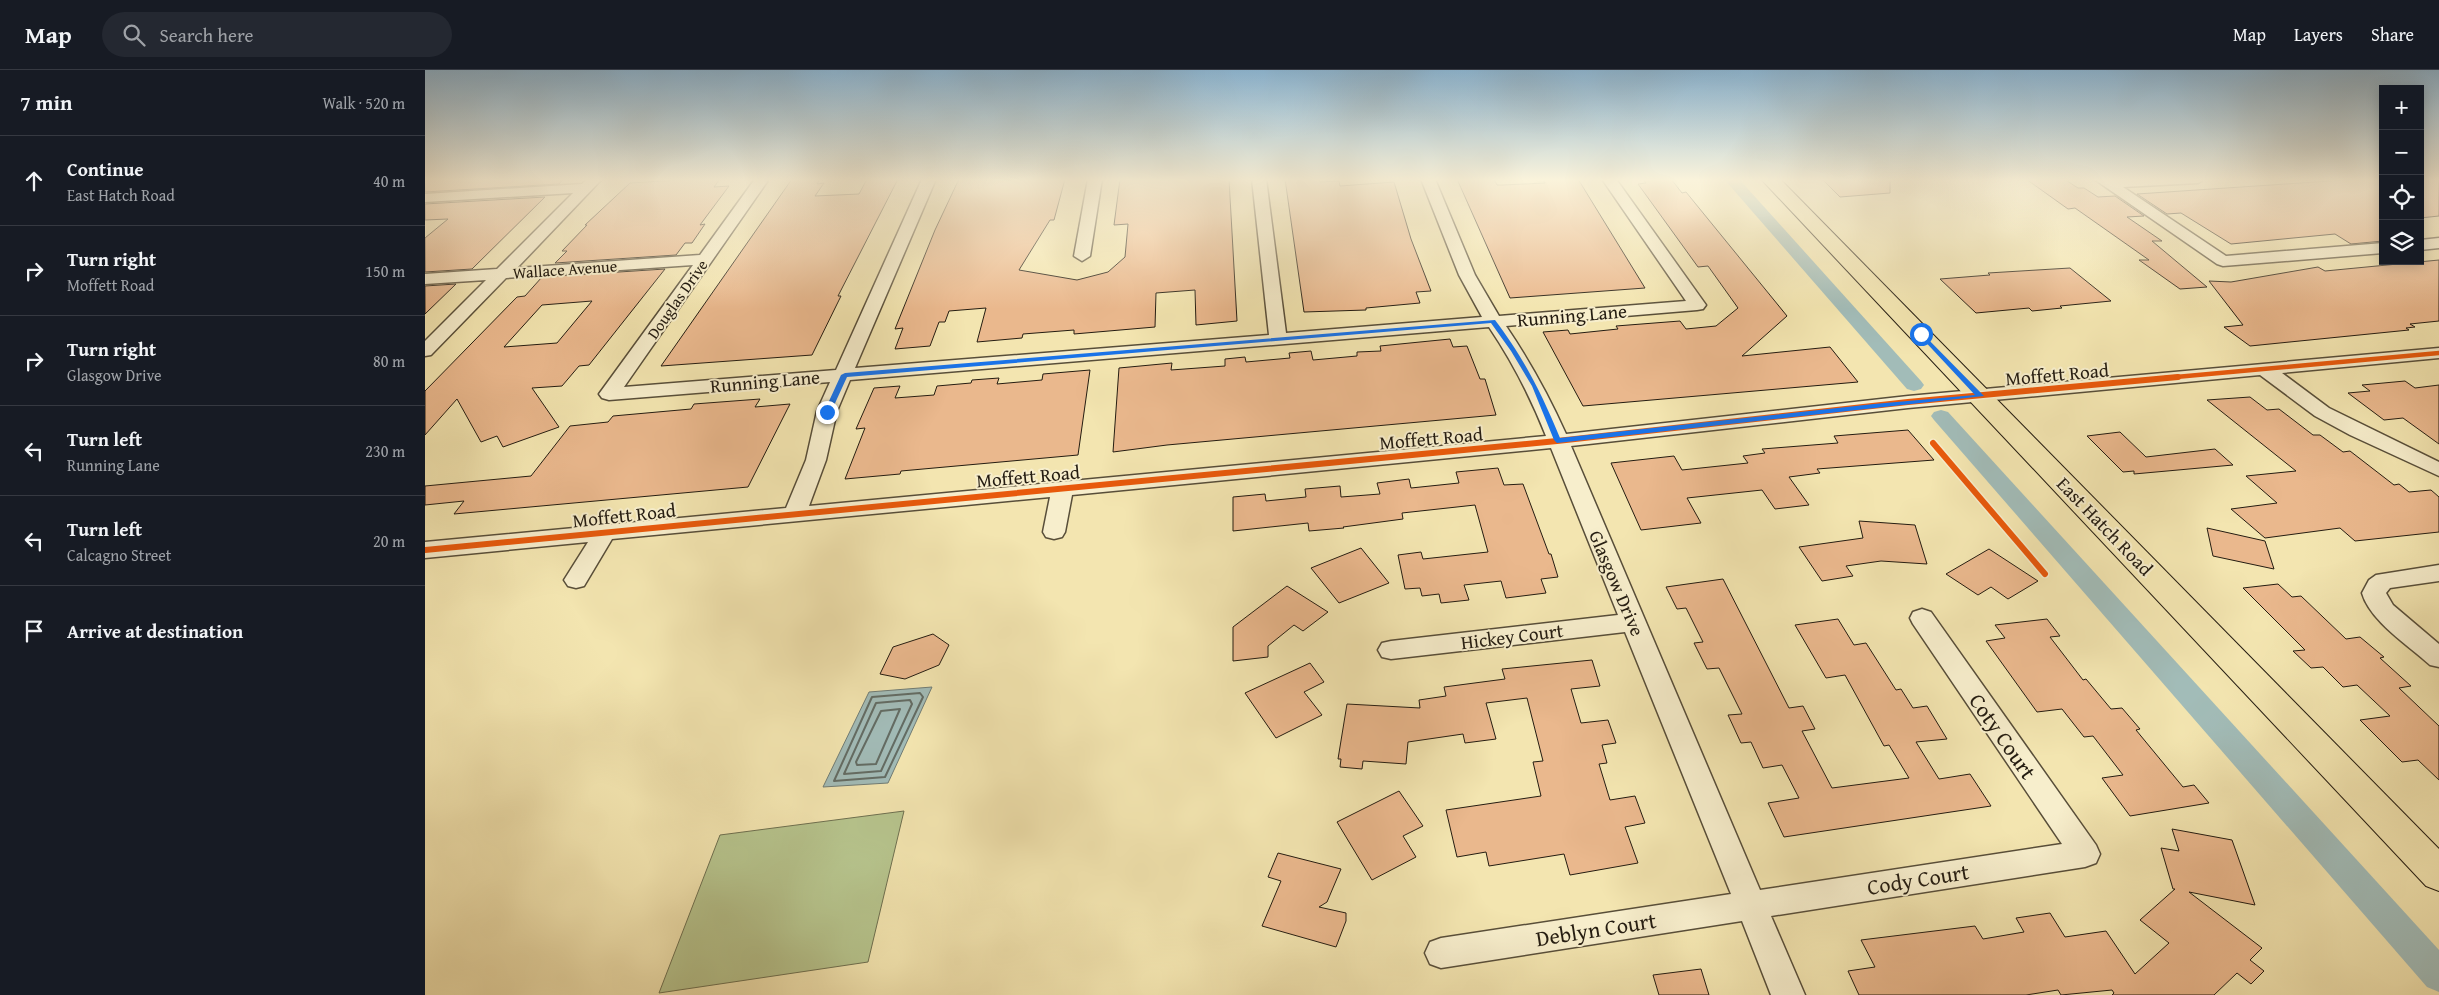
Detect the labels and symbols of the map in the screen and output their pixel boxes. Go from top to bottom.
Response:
street label: Wallace Avenue [512,253,618,285]
street label: Douglas Drive [641,254,713,344]
street label: Running Lane [1516,296,1628,334]
route start [1910,323,1933,346]
street label: Moffett Road [2004,355,2111,392]
street label: Running Lane [709,362,821,400]
route end [816,401,839,424]
street label: Moffett Road [1378,419,1485,456]
street label: Moffett Road [975,457,1082,494]
street label: East Hatch Road [2050,470,2160,582]
street label: Moffett Road [571,496,678,534]
street label: Glasgow Drive [1582,526,1652,640]
street label: Hickey Court [1459,616,1565,656]
street label: Coty Court [1962,686,2045,786]
street label: Cody Court [1865,855,1971,903]
street label: Deblyn Court [1534,904,1659,954]

